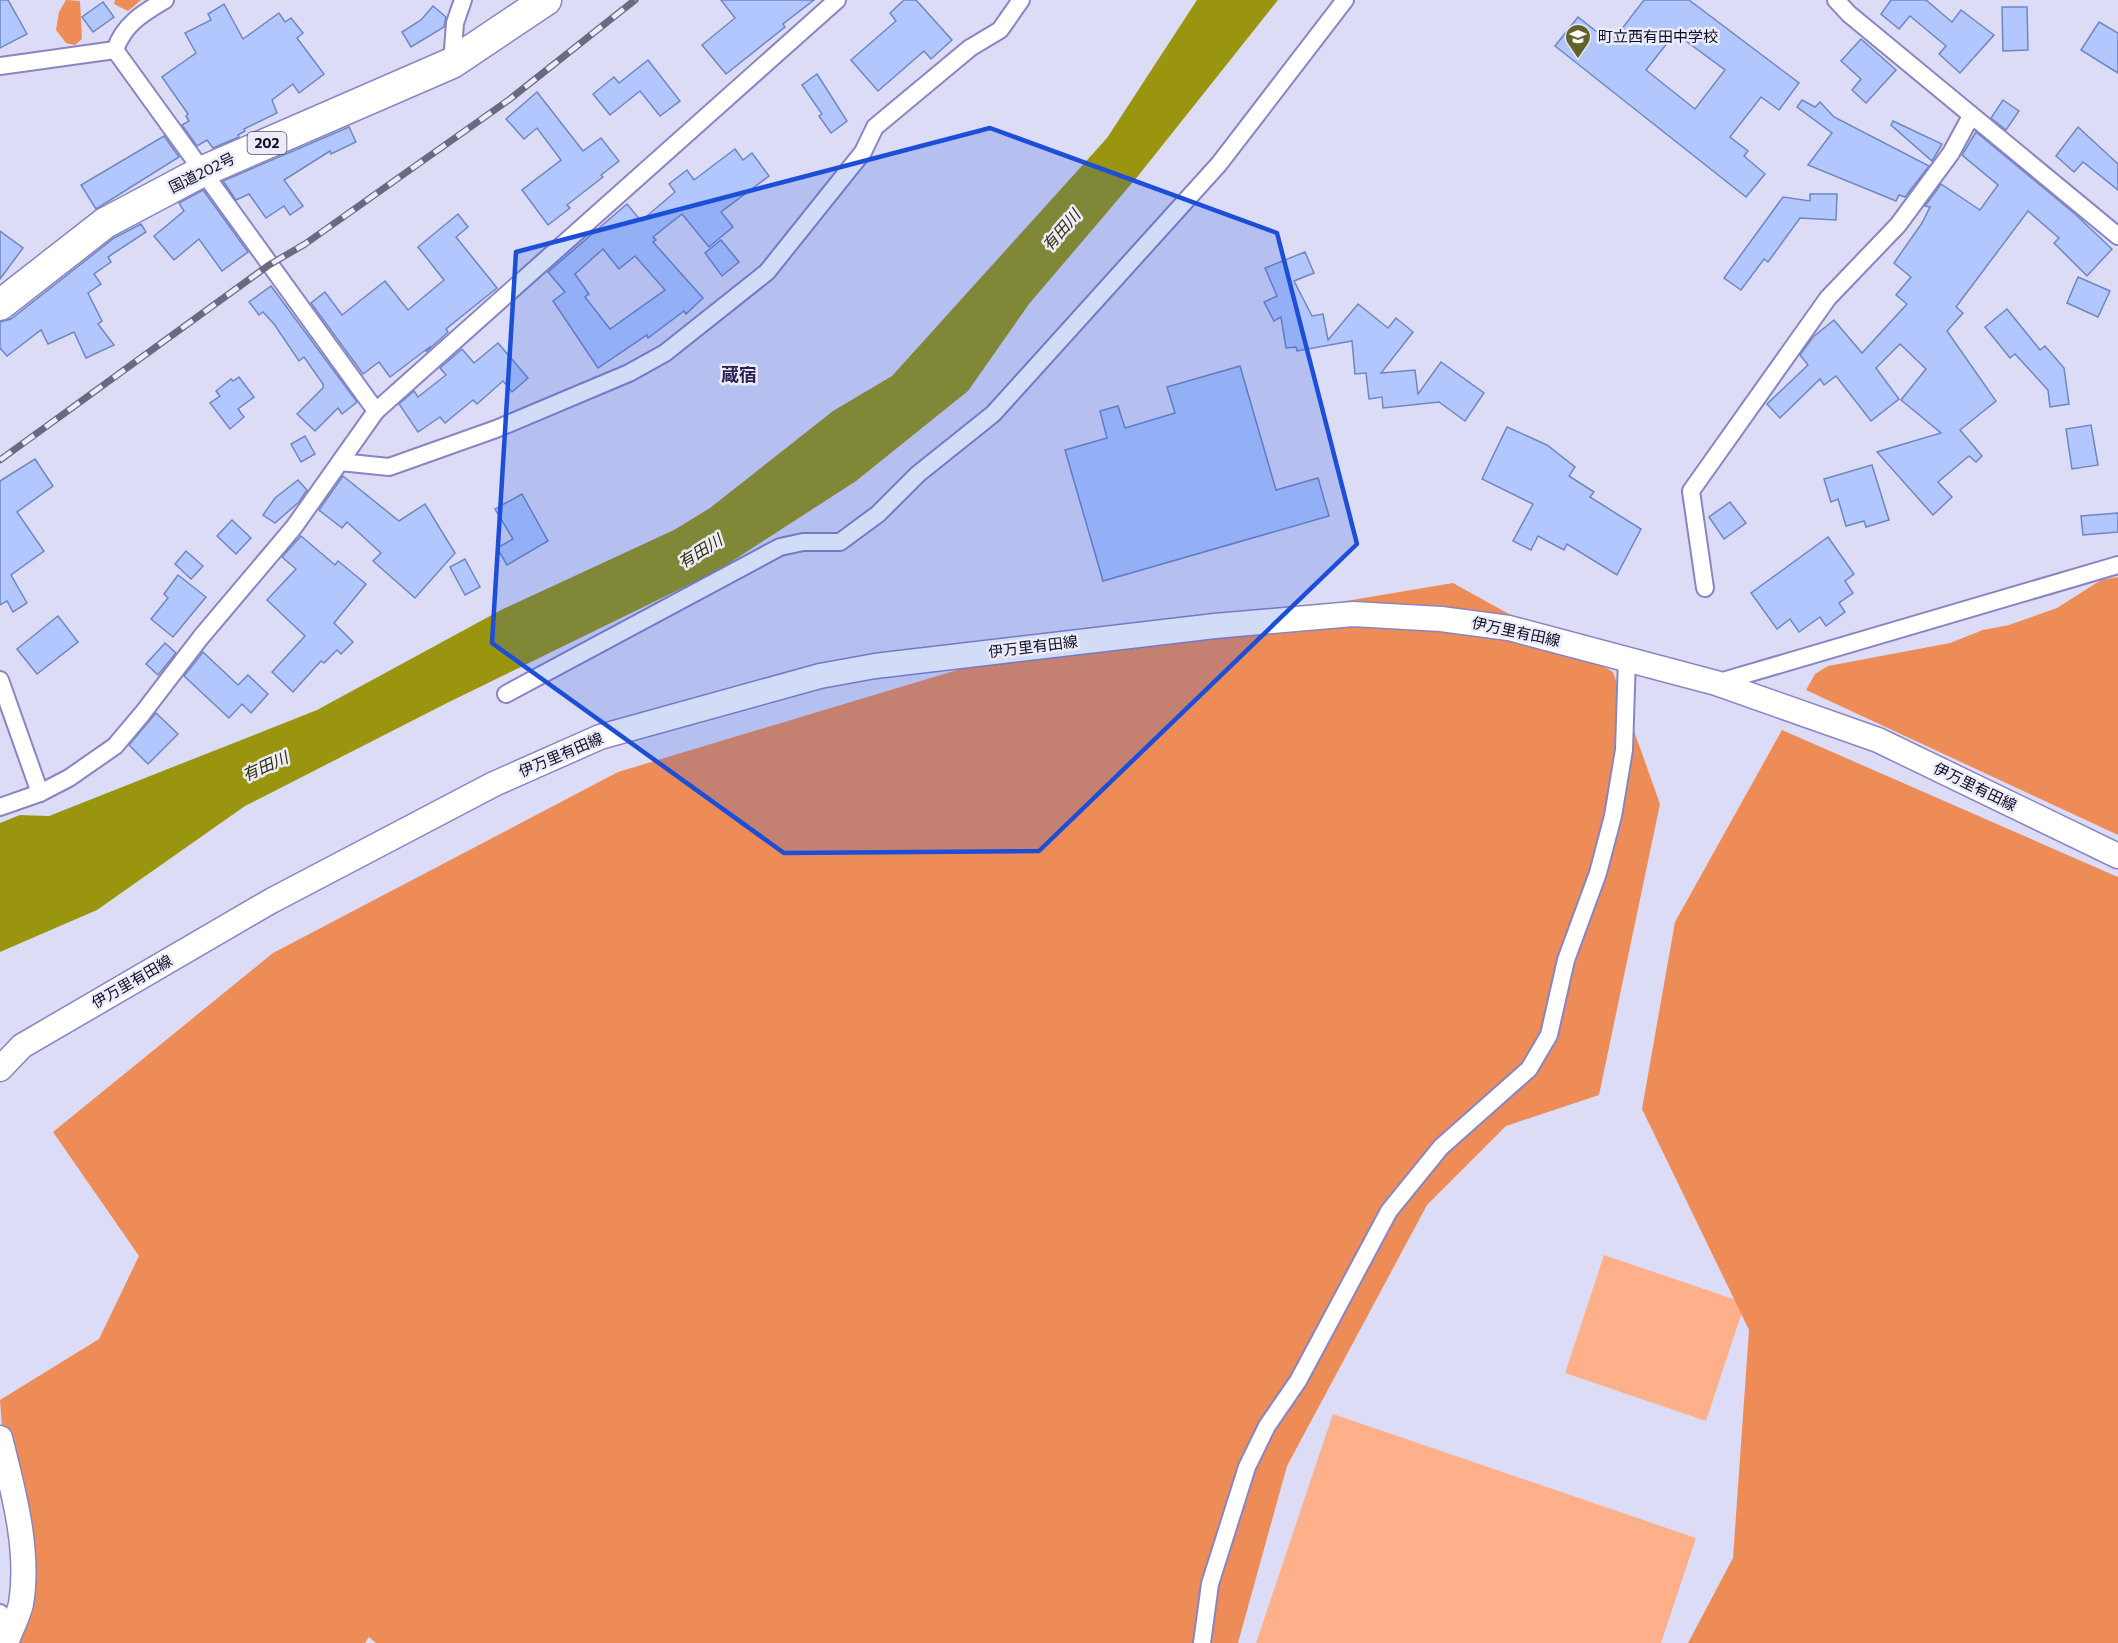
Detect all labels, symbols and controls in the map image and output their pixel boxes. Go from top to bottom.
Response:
school or university icon: 町立西有田中学校 [1563,22,1593,60]
place label: 町立西有田中学校 [1598,27,1718,45]
road number: 202 [248,132,286,154]
street label: 国道202号 [166,148,238,196]
water label: 有田川 [1038,204,1085,254]
district label: 蔵宿 [721,363,757,385]
water label: 有田川 [674,529,727,571]
street label: 伊万里有田線 [1470,613,1562,649]
street label: 伊万里有田線 [987,632,1079,660]
street label: 伊万里有田線 [516,728,606,780]
water label: 有田川 [239,746,292,784]
street label: 伊万里有田線 [1931,758,2020,814]
street label: 伊万里有田線 [88,951,175,1011]

